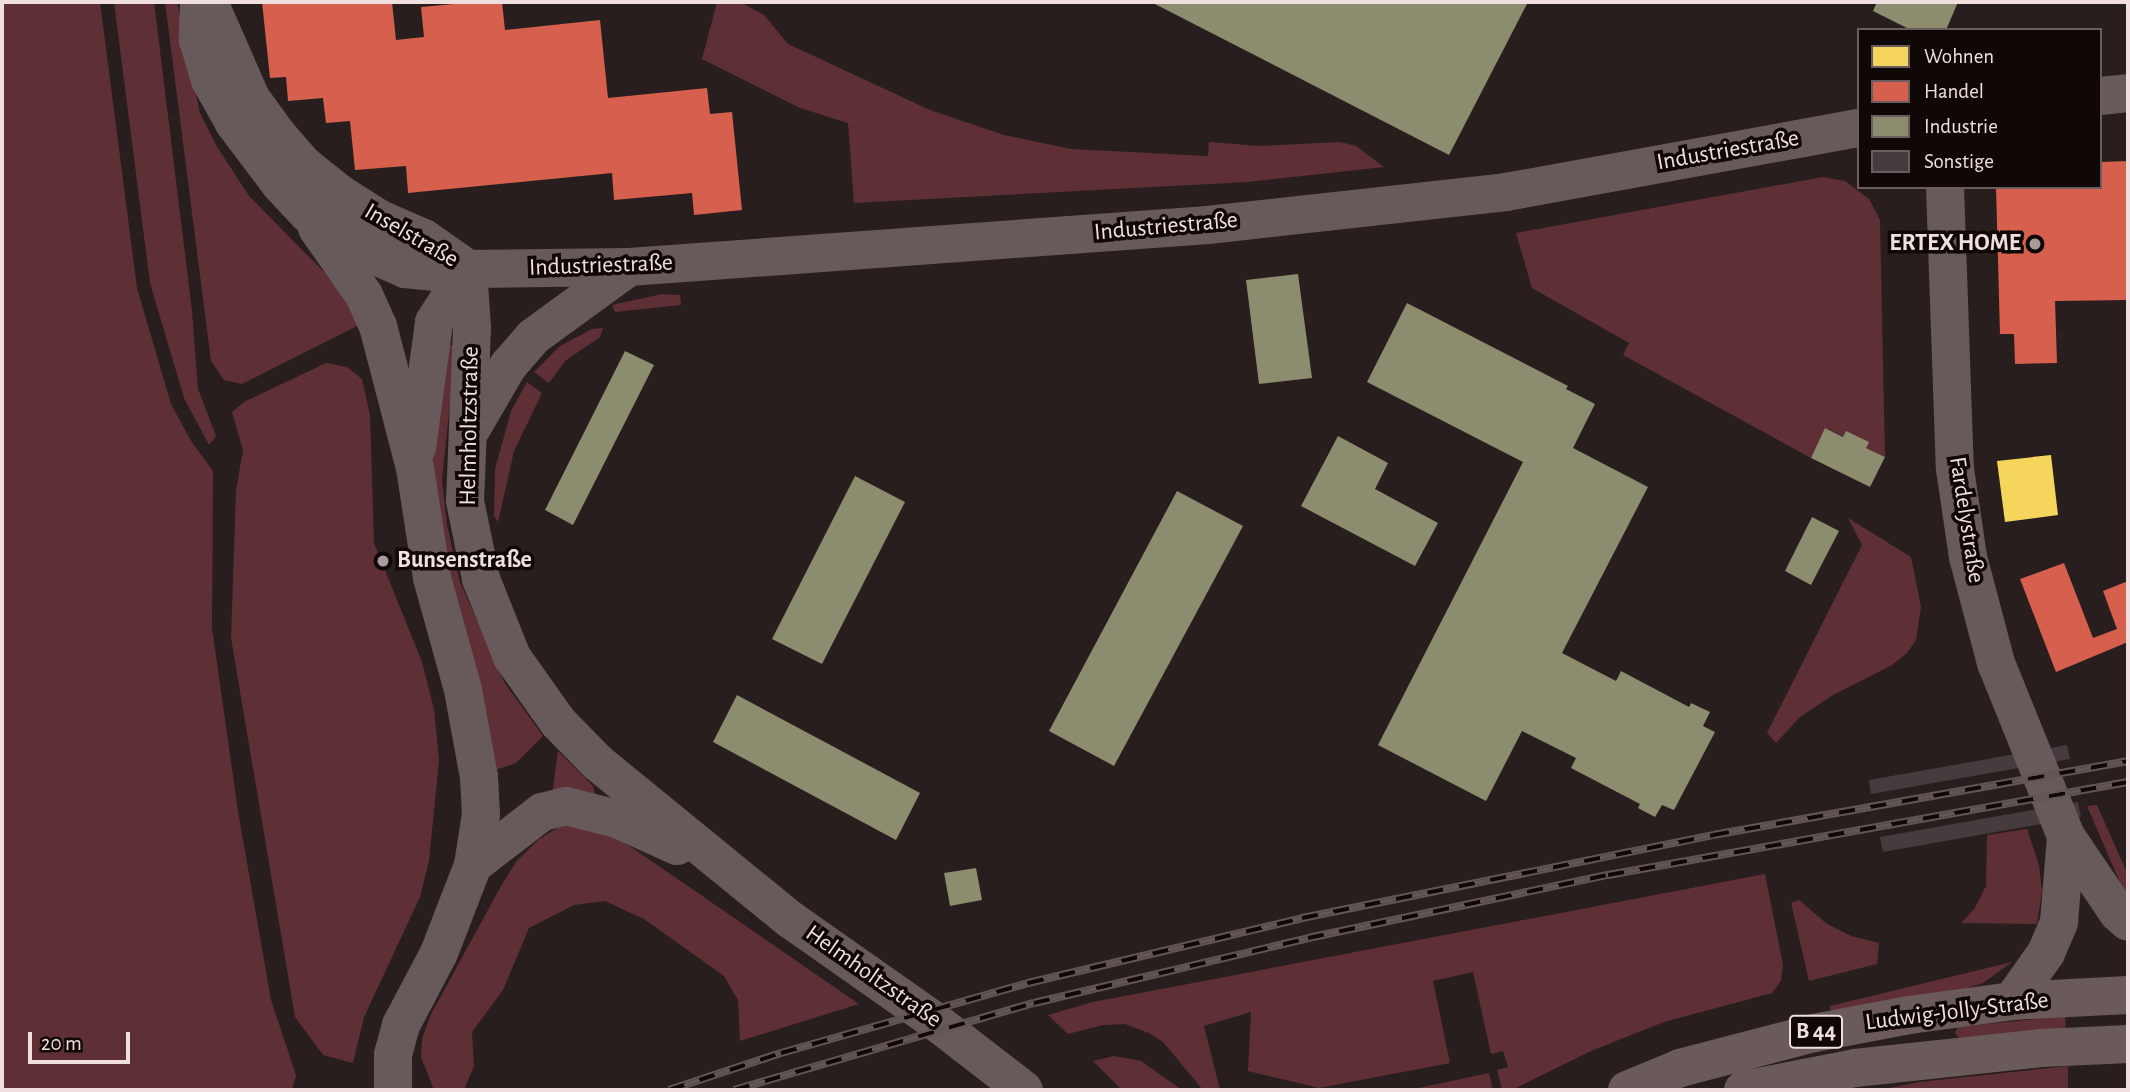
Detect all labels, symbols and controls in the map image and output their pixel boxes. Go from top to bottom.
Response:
legend [1857,28,2102,189]
text: Wohnen [1924,46,1994,67]
text: Handel [1924,81,1984,102]
text: Industrie [1924,116,1998,137]
street label: Industriestraße [1655,124,1801,178]
text: Sonstige [1924,151,1994,172]
street label: Inselstraße [359,198,463,274]
street label: Industriestraße [1093,206,1239,248]
place label: ERTEX HOME [1889,230,2021,258]
marker: ERTEX HOME [2027,236,2043,252]
street label: Industriestraße [529,249,673,283]
street label: Helmholtzstraße [454,346,486,506]
street label: Fardelystraße [1942,455,1990,585]
place label: Bunsenstraße [397,547,532,575]
marker: Bunsenstraße [375,553,391,569]
street label: Helmholtzstraße [799,920,947,1034]
street label: Ludwig-Jolly-Straße [1864,986,2050,1038]
road number: B 44 [1788,1012,1844,1051]
scale bar [32,1018,133,1062]
text: 20 m [41,1033,82,1054]

